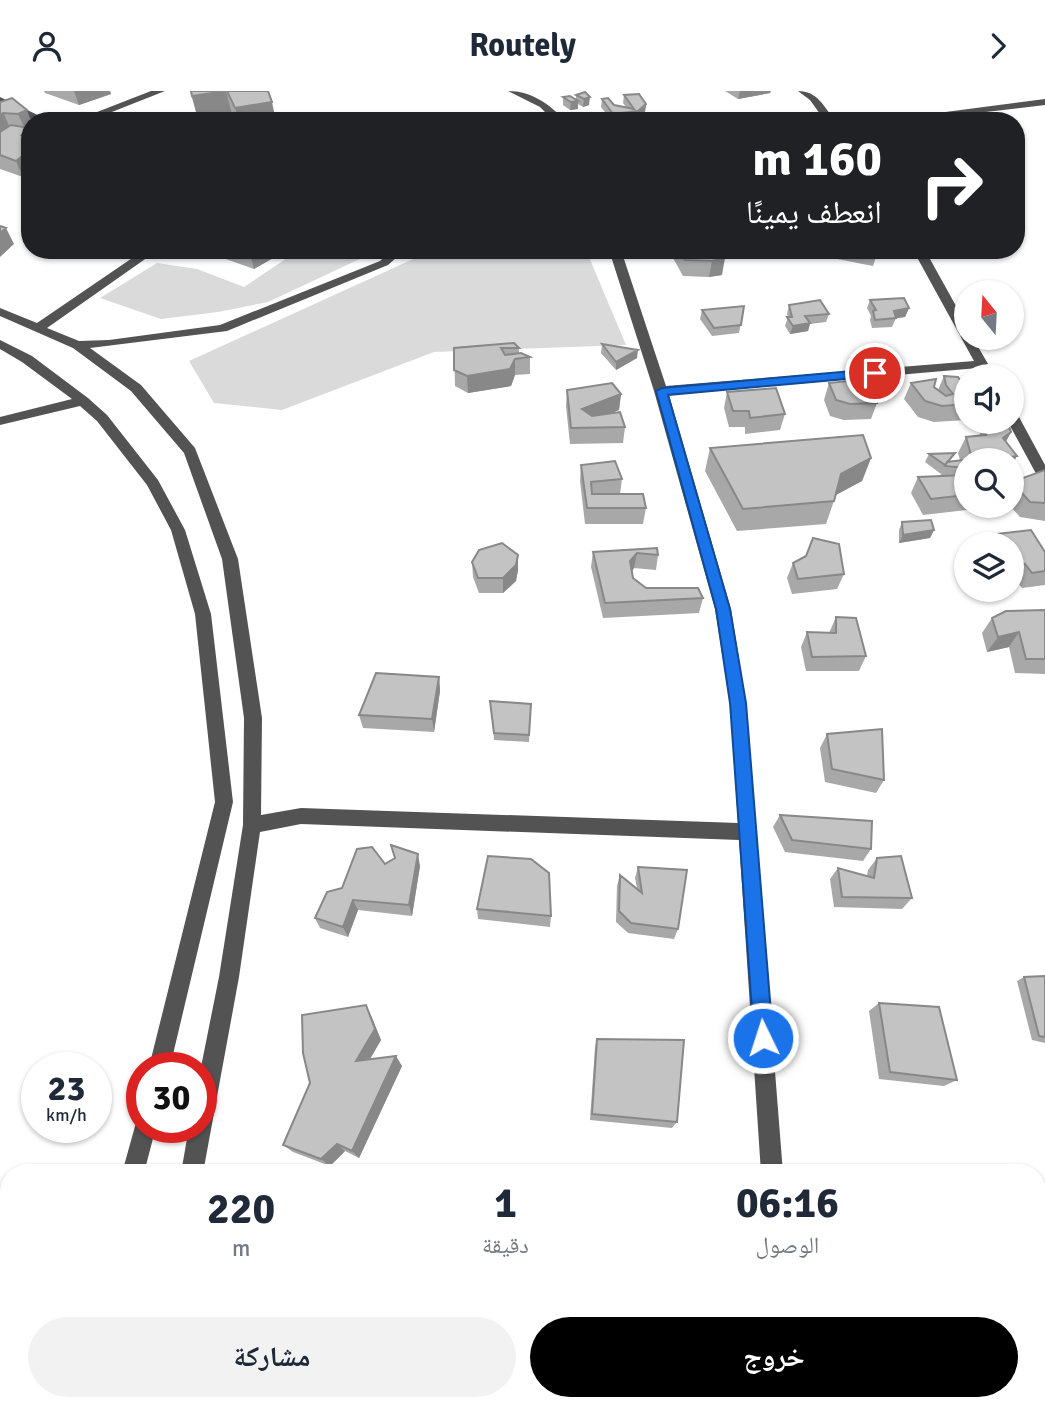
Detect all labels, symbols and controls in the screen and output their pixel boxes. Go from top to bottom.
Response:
text: Routely [469,26,576,65]
icon: person [28,27,66,65]
icon: forward [979,27,1017,65]
text: 160 m [752,129,882,189]
icon: right [906,140,997,231]
text: انعطف يمينًا [746,193,882,232]
north arrow [954,280,1024,350]
map controls [954,280,1024,602]
pin [845,343,905,403]
icon: arrive [856,354,894,392]
button: sound [954,364,1024,434]
button: search [954,448,1024,518]
button: layers [954,532,1024,602]
position arrow [726,1001,800,1075]
speed limit sign: 30 [126,1052,217,1143]
text: 23 [48,1067,85,1110]
text: km/h [46,1104,87,1126]
text: 1 [494,1178,517,1229]
text: 06:16 [736,1178,839,1229]
text: 220 [207,1184,275,1235]
text: دقيقة [482,1231,529,1260]
text: الوصول [756,1231,819,1260]
text: m [232,1234,250,1263]
button: مشاركة [28,1317,516,1397]
button: خروج [530,1317,1018,1397]

